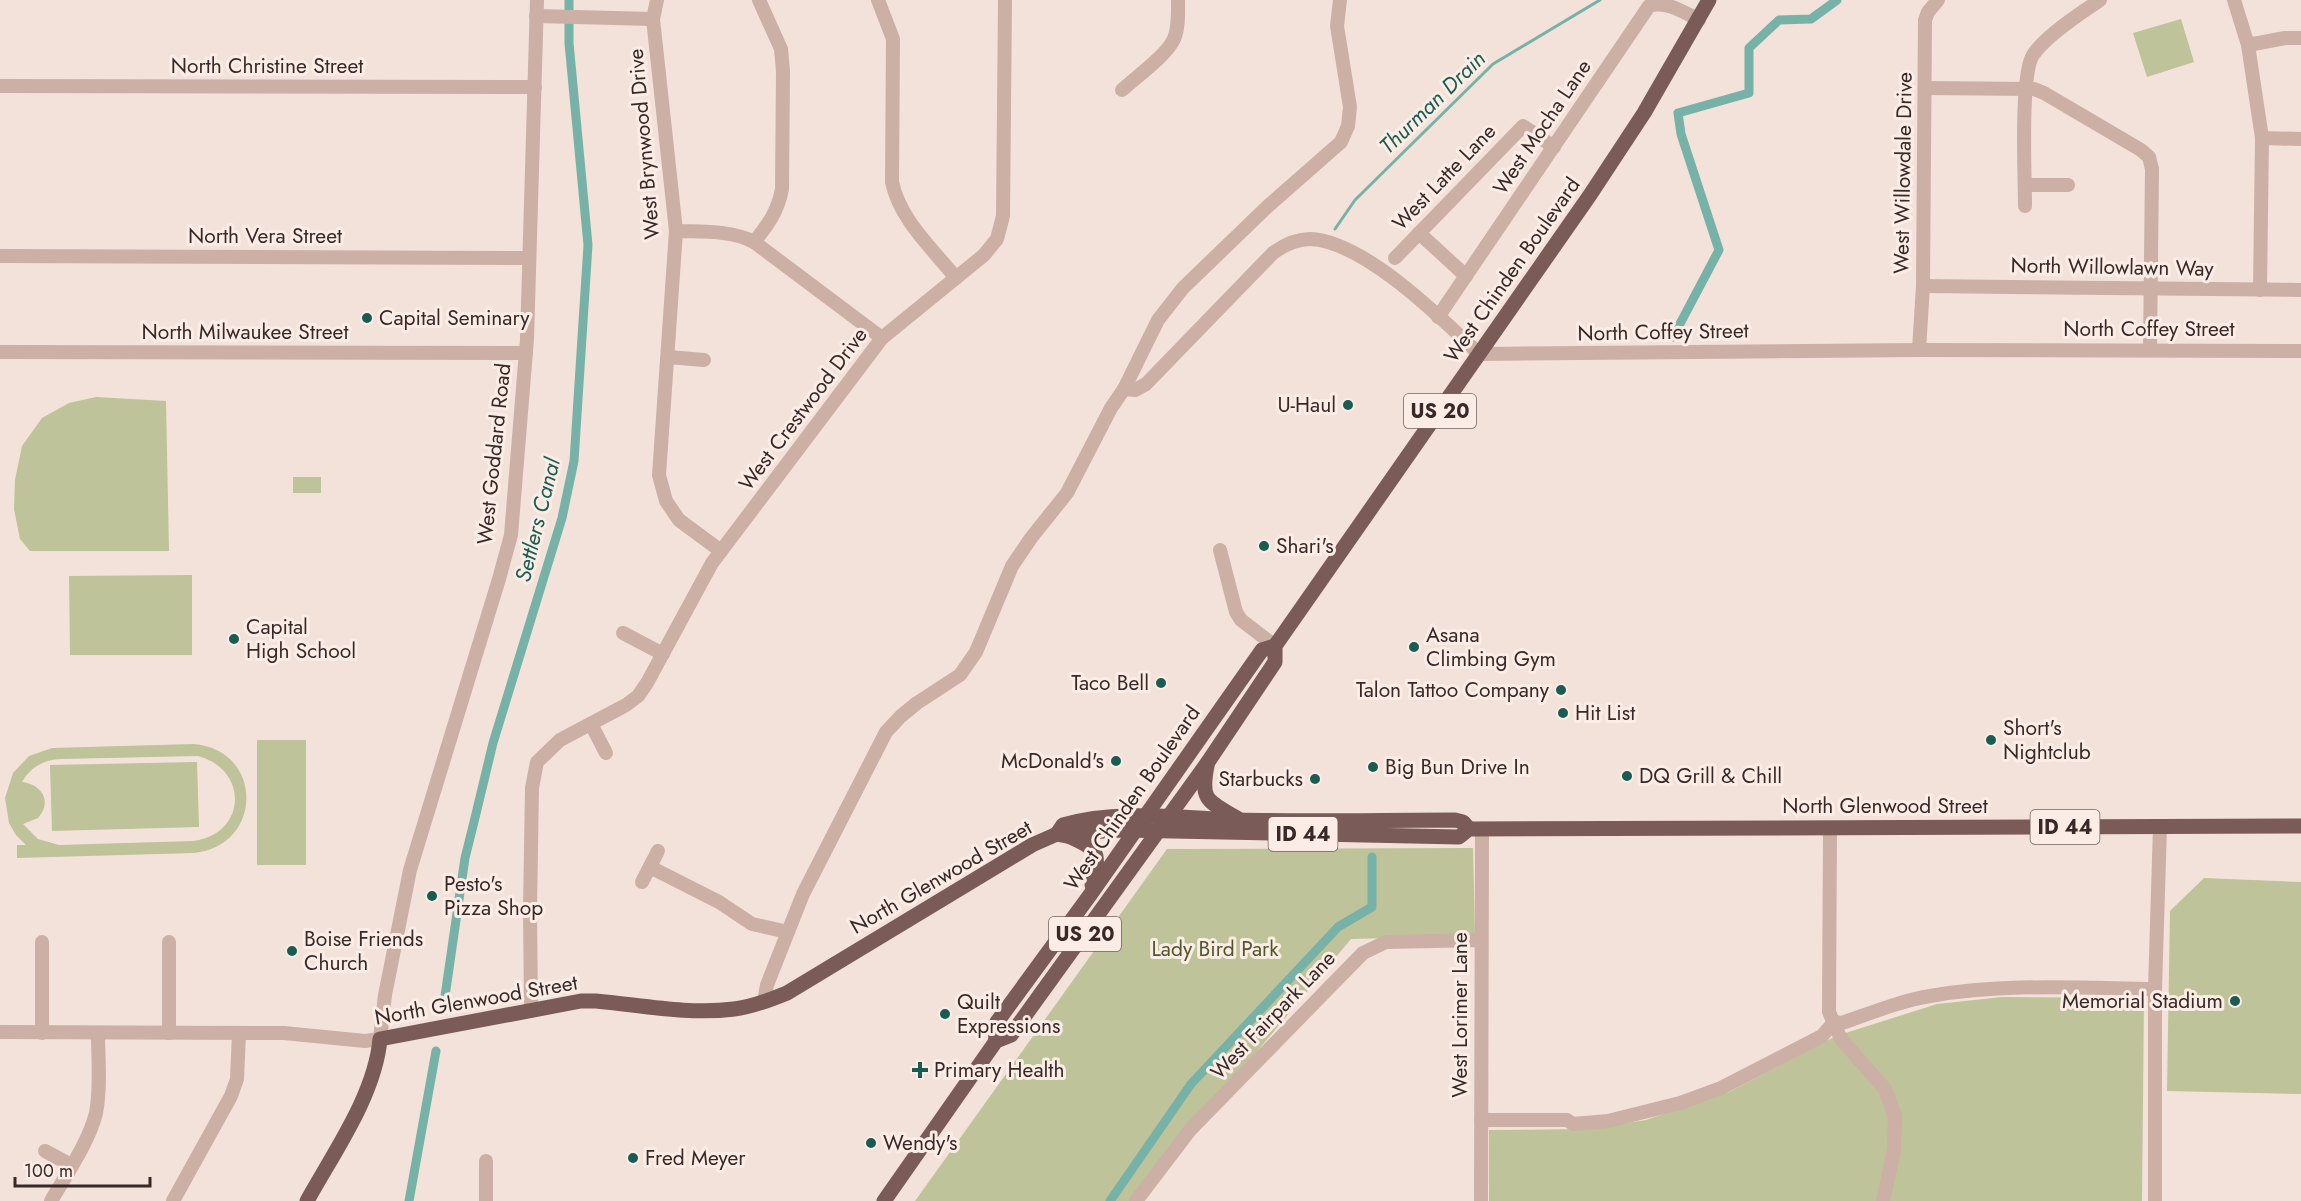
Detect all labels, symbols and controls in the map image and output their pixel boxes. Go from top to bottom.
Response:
water label: Thurman Drain [1372,43,1492,161]
street label: West Brynwood Drive [621,47,667,241]
street label: North Christine Street [171,51,363,81]
street label: West Mocha Lane [1486,53,1598,200]
street label: West Willowdale Drive [1886,72,1920,274]
street label: West Latte Lane [1385,117,1503,237]
street label: West Chinden Boulevard [1437,171,1587,369]
street label: North Vera Street [188,221,342,251]
street label: North Willowlawn Way [2010,250,2215,284]
place label: Capital Seminary [379,303,530,333]
marker: Capital Seminary [360,311,374,325]
street label: North Coffey Street [2063,314,2235,344]
street label: North Coffey Street [1577,316,1749,348]
street label: North Milwaukee Street [142,317,348,347]
street label: West Crestwood Drive [732,321,874,497]
street label: West Goddard Road [470,362,518,546]
place label: U-Haul [1277,390,1336,420]
road number: US 20 [1404,394,1476,428]
marker: U-Haul [1341,398,1355,412]
water label: Settlers Canal [506,454,568,585]
place label: Shari's [1276,531,1334,561]
marker: Shari's [1257,539,1271,553]
place label: Capital High School [246,612,356,666]
place label: Asana Climbing Gym [1426,620,1556,674]
marker: Capital High School [227,632,241,646]
marker: Asana Climbing Gym [1407,640,1421,654]
place label: Taco Bell [1071,668,1149,698]
place label: Talon Tattoo Company [1356,675,1550,705]
marker: Taco Bell [1154,676,1168,690]
marker: Talon Tattoo Company [1554,683,1568,697]
place label: Hit List [1575,698,1635,728]
street label: West Chinden Boulevard [1057,699,1207,897]
marker: Hit List [1556,706,1570,720]
place label: Short's Nightclub [2003,713,2091,767]
marker: Short's Nightclub [1984,733,1998,747]
place label: McDonald's [1001,746,1104,776]
place label: Big Bun Drive In [1385,752,1530,782]
marker: McDonald's [1109,754,1123,768]
marker: Big Bun Drive In [1366,760,1380,774]
place label: DQ Grill & Chill [1639,761,1782,791]
place label: Starbucks [1218,764,1303,794]
marker: DQ Grill & Chill [1620,769,1634,783]
marker: Starbucks [1308,772,1322,786]
street label: North Glenwood Street [1782,791,1988,821]
road number: ID 44 [2030,810,2100,844]
street label: North Glenwood Street [845,813,1037,941]
road number: ID 44 [1268,817,1338,851]
place label: Pesto's Pizza Shop [444,869,543,923]
marker: Pesto's Pizza Shop [425,889,439,903]
road number: US 20 [1049,917,1121,951]
place label: Boise Friends Church [304,924,423,978]
street label: West Lorimer Lane [1445,932,1475,1098]
park label: Lady Bird Park [1151,934,1279,964]
marker: Boise Friends Church [285,944,299,958]
street label: West Fairpark Lane [1204,944,1342,1086]
street label: North Glenwood Street [372,967,580,1033]
place label: Memorial Stadium [2062,986,2223,1016]
place label: Quilt Expressions [957,987,1060,1041]
marker: Memorial Stadium [2228,994,2242,1008]
marker: Quilt Expressions [938,1007,952,1021]
place label: Primary Health [934,1055,1064,1085]
marker: Primary Health [911,1061,929,1079]
place label: Wendy's [883,1128,958,1158]
marker: Wendy's [864,1136,878,1150]
place label: Fred Meyer [645,1143,746,1173]
scale bar [15,1150,150,1188]
marker: Fred Meyer [626,1151,640,1165]
text: 100 m [24,1158,73,1184]

